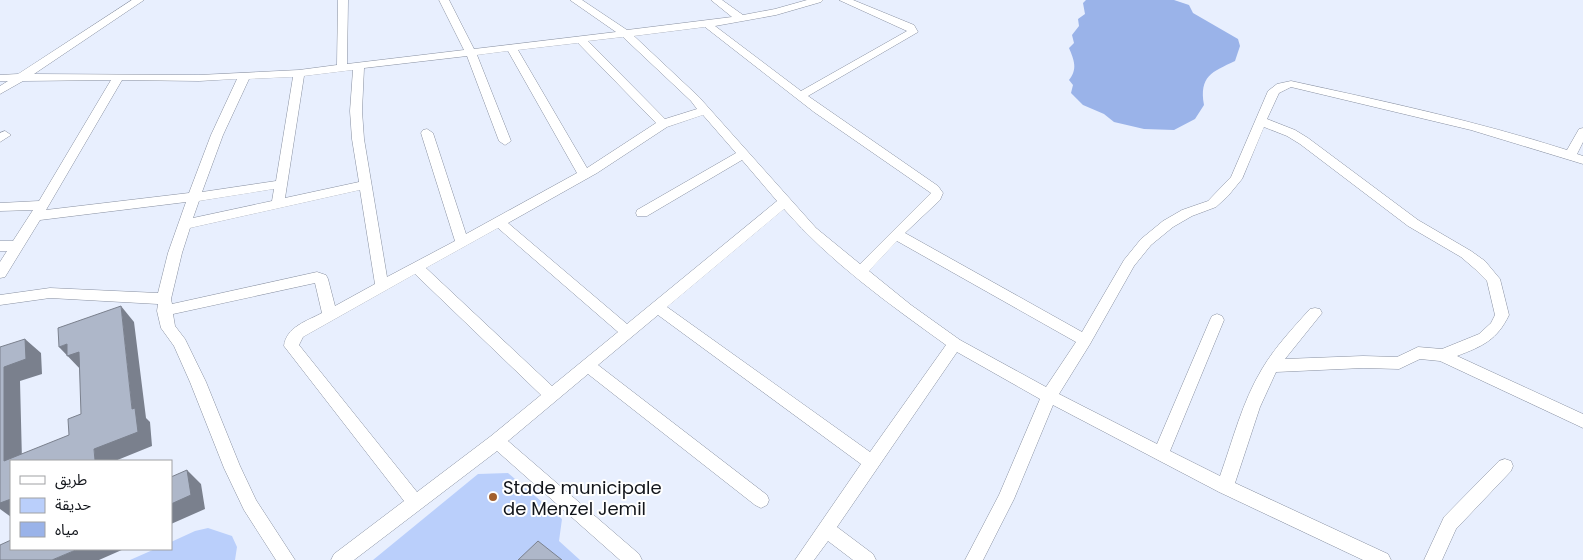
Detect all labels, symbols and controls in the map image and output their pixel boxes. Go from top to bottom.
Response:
legend [10,460,172,550]
text: طريق [55,469,87,490]
place label: Stade municipale de Menzel Jemil [503,475,662,521]
marker: Stade municipale de Menzel Jemil [487,491,499,503]
text: حديقة [55,494,91,515]
text: مياه [55,519,79,540]

